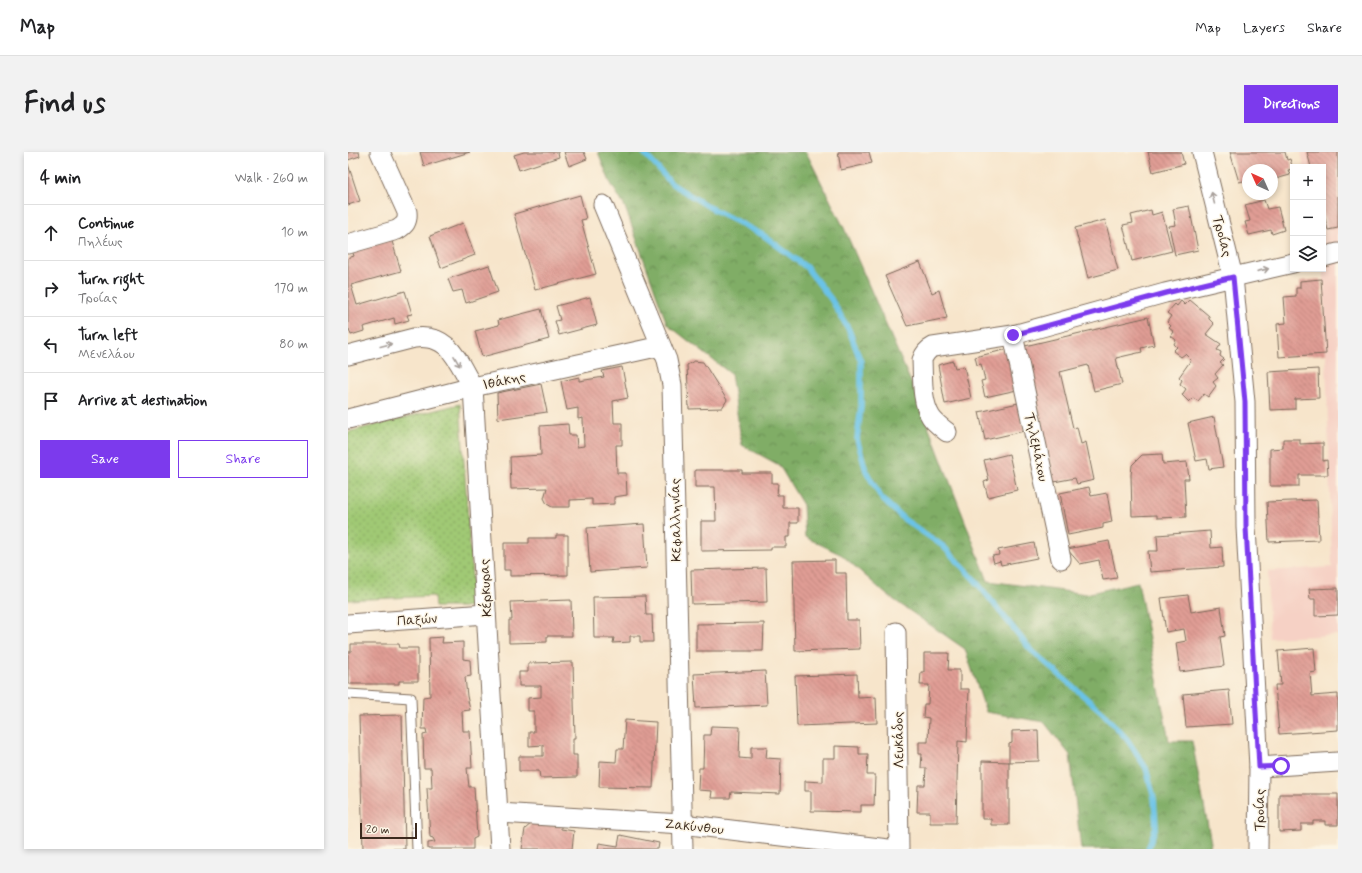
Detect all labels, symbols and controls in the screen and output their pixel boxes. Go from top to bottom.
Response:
text: Map [20,15,55,40]
text: Map [1195,19,1221,37]
text: Layers [1243,19,1285,37]
text: Share [1307,19,1342,37]
button: Directions [1244,85,1338,123]
text: Find us [24,86,105,123]
north arrow [1242,164,1278,200]
map controls [1290,164,1326,272]
button: + [1290,164,1326,200]
text: 4 min [40,167,81,189]
text: Walk · 260 m [235,170,308,187]
one-way arrow [1209,192,1217,205]
button: − [1290,200,1326,236]
street label: Τροίας [1208,213,1236,259]
text: Continue [78,214,134,234]
icon: ahead [40,222,62,244]
text: 10 m [281,224,308,241]
text: Πηλέως [78,234,123,251]
button: layers [1290,236,1326,272]
one-way arrow [1256,266,1269,273]
text: Turn right [78,270,145,290]
icon: right [40,278,62,300]
text: 170 m [274,280,308,297]
text: Τροίας [78,290,117,307]
text: Turn left [78,326,138,346]
route end [1004,326,1022,344]
icon: left [40,334,62,356]
text: 80 m [279,336,308,353]
one-way arrow [379,341,392,348]
text: Μενελάου [78,346,135,363]
one-way arrow [454,355,462,367]
street label: Ιθάκης [481,368,527,394]
icon: arrive [40,390,62,412]
text: Arrive at destination [78,391,207,411]
street label: Τηλεμάχου [1020,411,1052,483]
button: Save [40,440,170,478]
button: Share [178,440,308,478]
street label: Κεφαλληνίας [666,478,686,562]
street label: Κέρκυρας [474,558,497,618]
street label: Παξών [396,610,438,630]
street label: Λευκάδος [890,711,908,769]
route start [1272,757,1290,775]
street label: Τροίας [1251,789,1269,831]
street label: Ζακύνθου [663,815,725,839]
scale bar [360,821,417,840]
text: 20 m [366,823,389,837]

